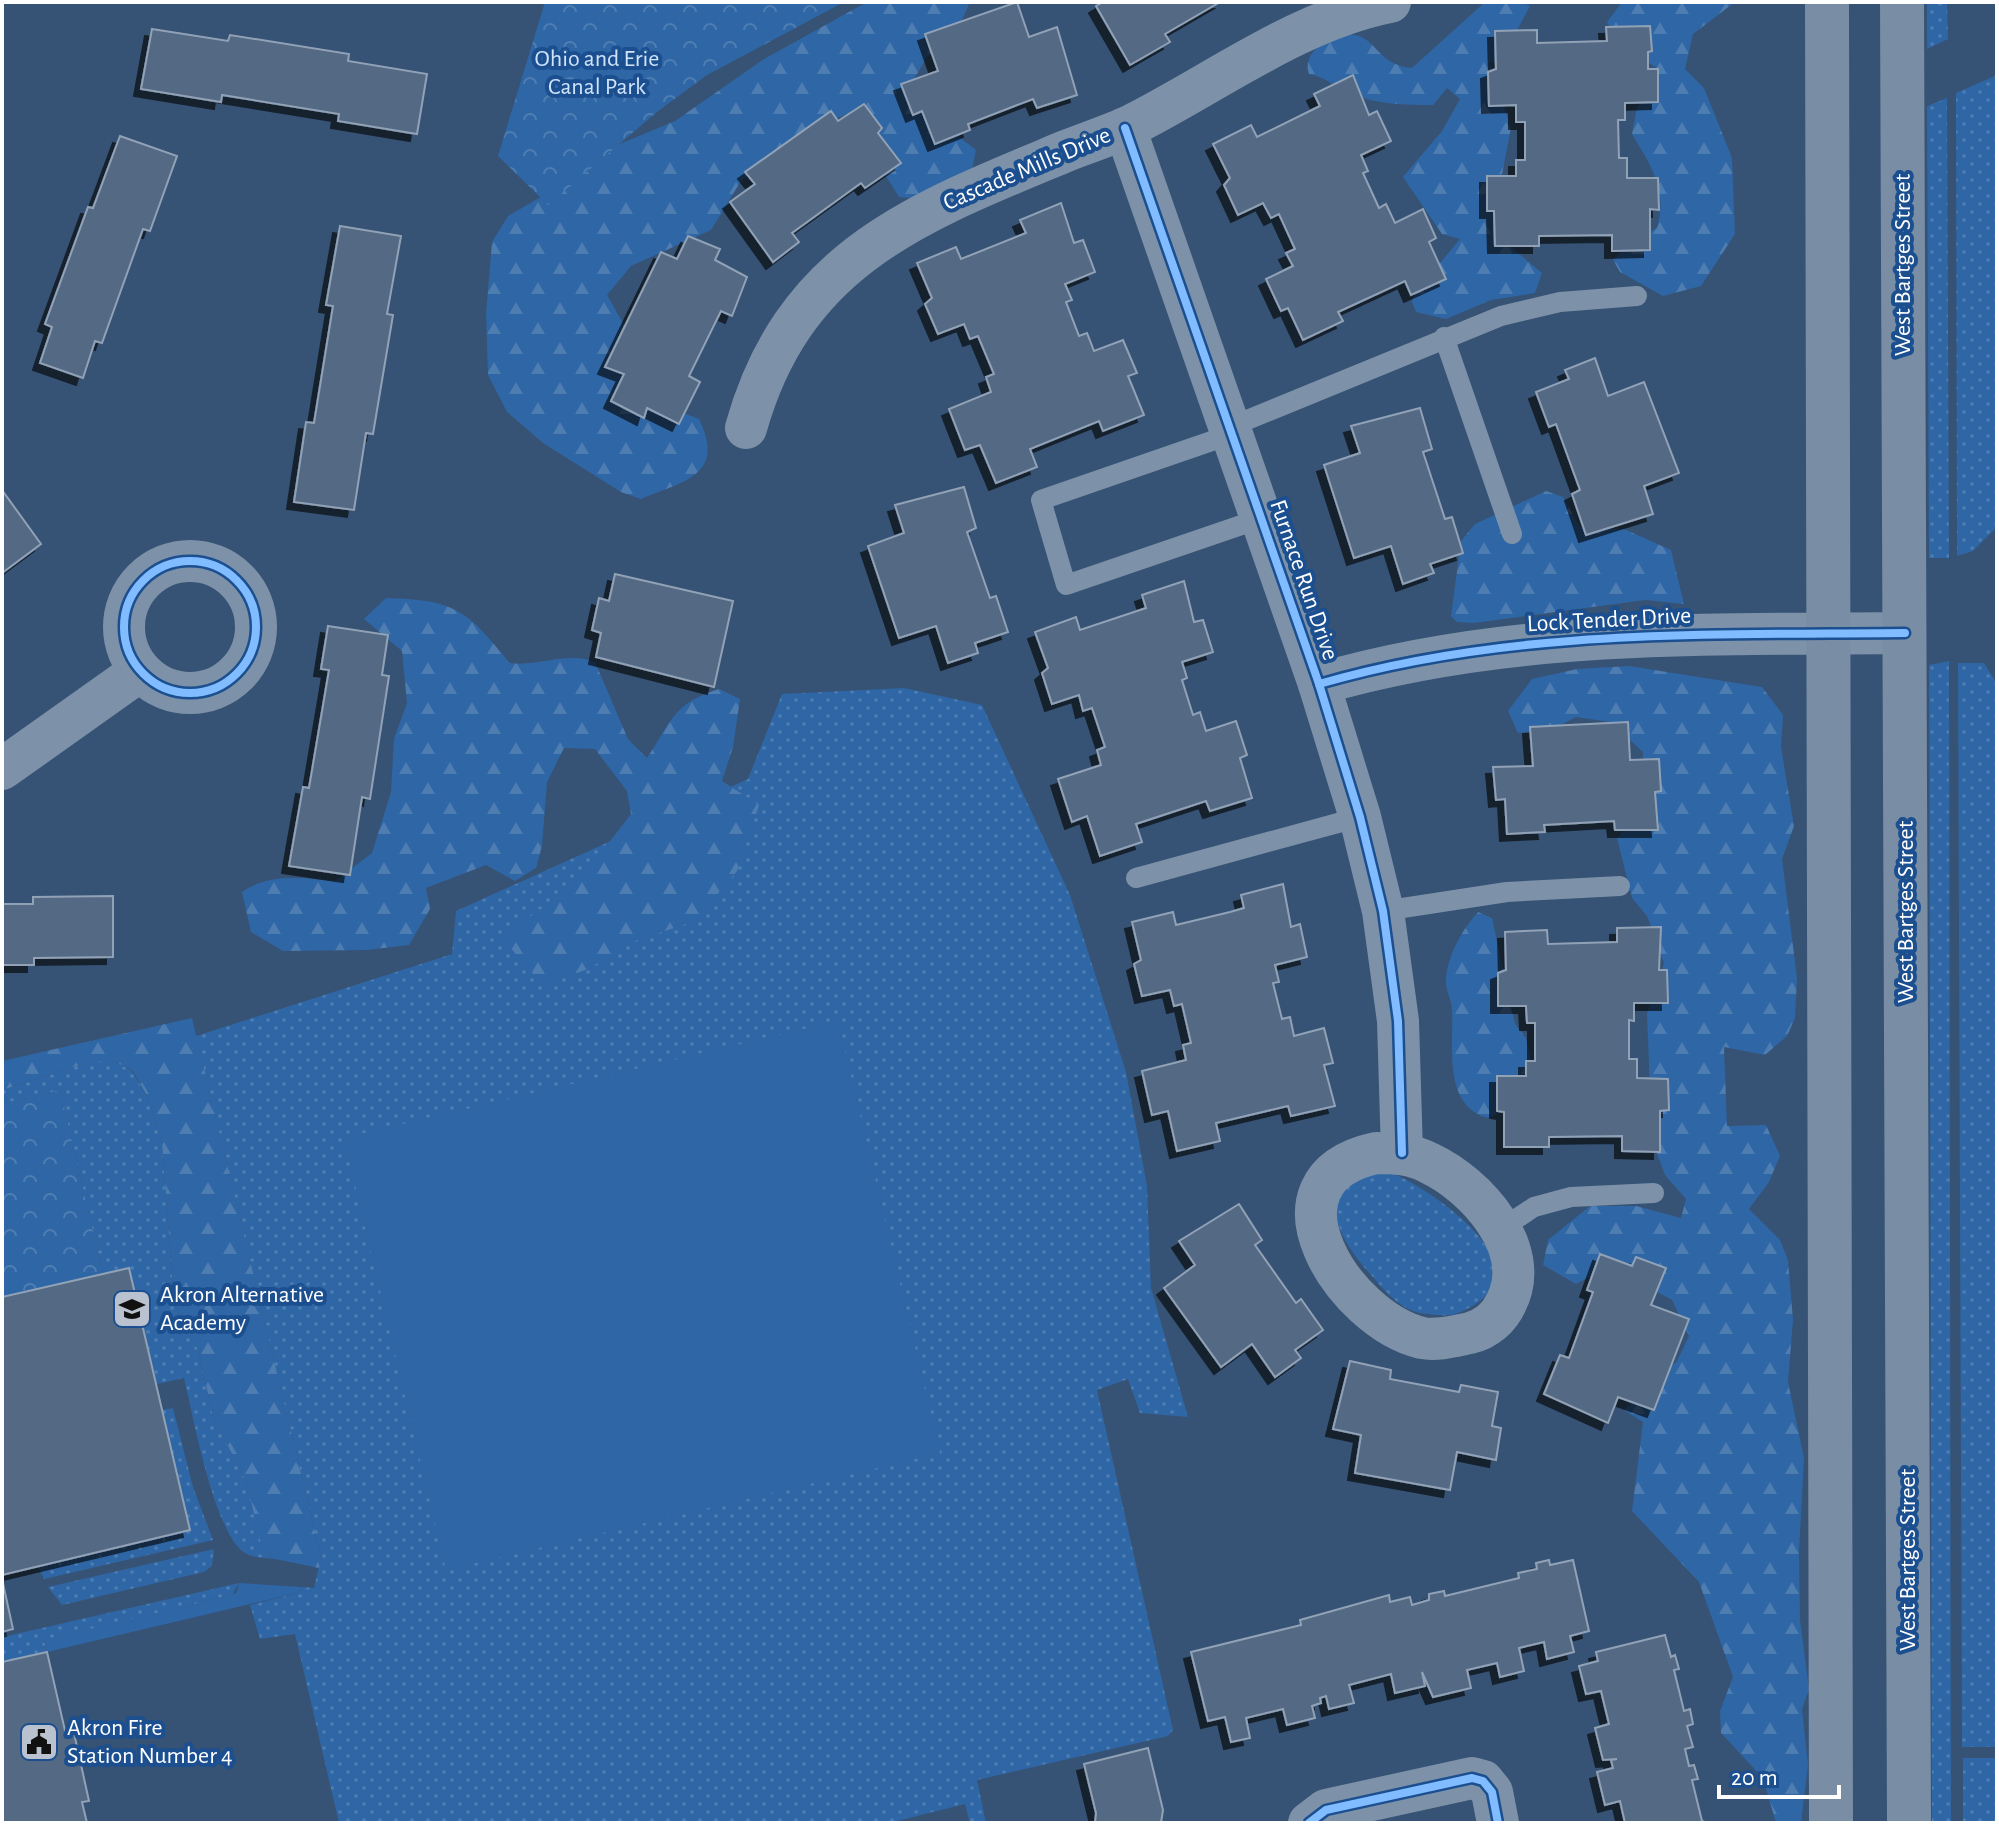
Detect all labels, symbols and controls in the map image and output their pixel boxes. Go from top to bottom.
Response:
park label: Ohio and Erie Canal Park [535,47,659,99]
street label: Cascade Mills Drive [940,123,1114,215]
street label: West Bartges Street [1891,173,1915,356]
street label: Furnace Run Drive [1265,497,1343,663]
street label: Lock Tender Drive [1526,604,1692,636]
street label: West Bartges Street [1894,820,1918,1003]
place label: Akron Alternative Academy [160,1283,324,1335]
school or university icon: Akron Alternative Academy [111,1288,153,1330]
street label: West Bartges Street [1896,1468,1920,1651]
place label: Akron Fire Station Number 4 [67,1716,232,1768]
public building icon: Akron Fire Station Number 4 [18,1721,60,1763]
scale bar [1719,1749,1839,1799]
text: 20 m [1731,1766,1778,1790]

